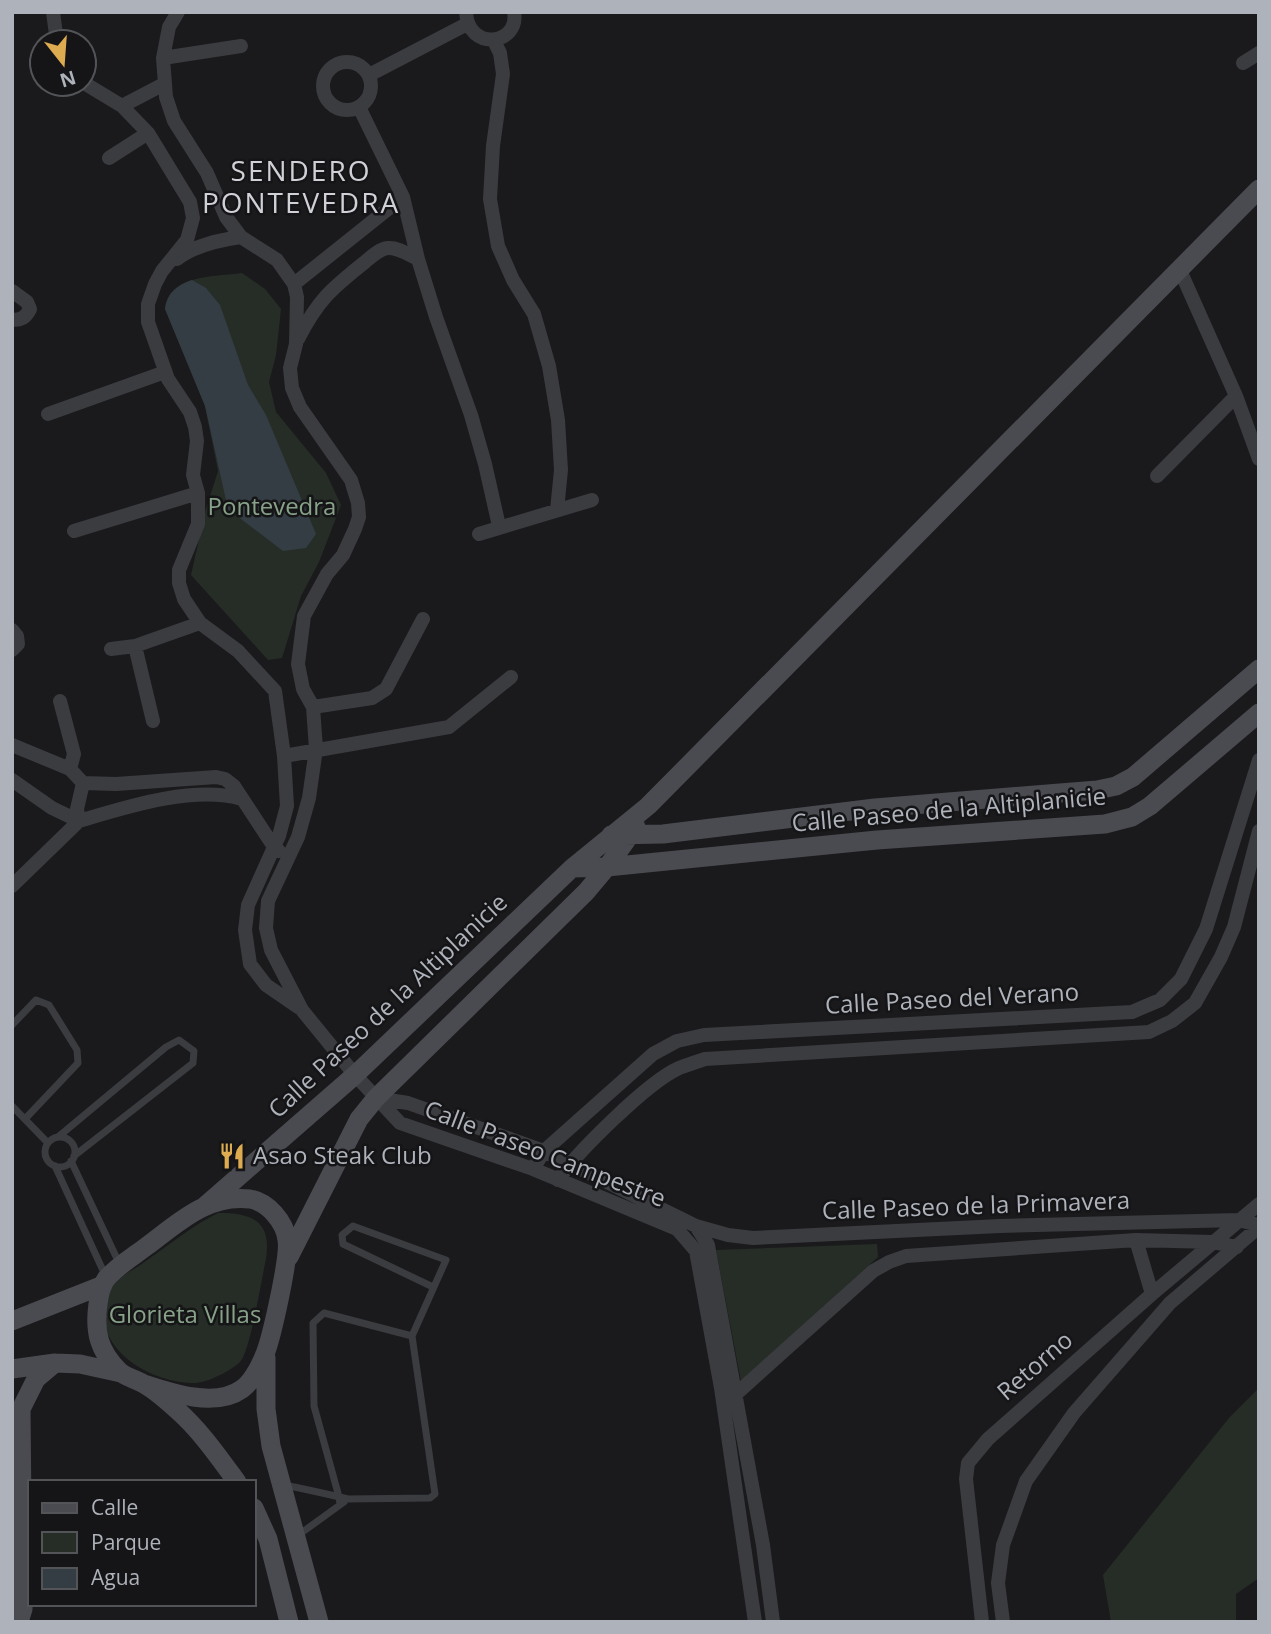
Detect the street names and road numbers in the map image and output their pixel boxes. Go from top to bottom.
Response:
street label: Calle Paseo de la Altiplanicie [790,778,1107,839]
street label: Calle Paseo de la Altiplanicie [260,885,514,1125]
street label: Calle Paseo del Verano [824,974,1080,1021]
street label: Calle Paseo Campestre [420,1091,671,1214]
street label: Calle Paseo de la Primavera [821,1183,1130,1226]
street label: Retorno [989,1323,1079,1407]

